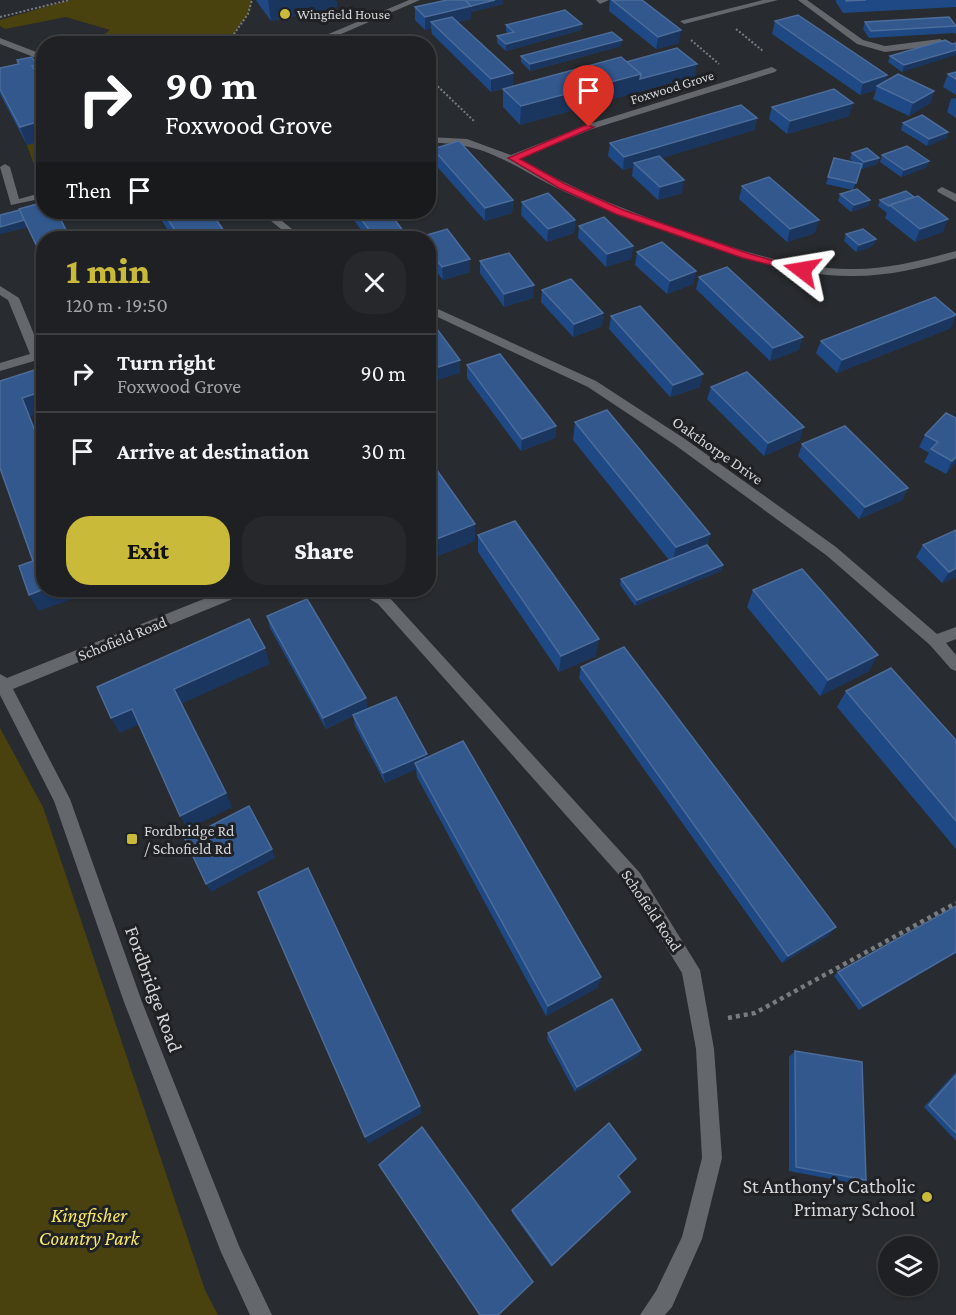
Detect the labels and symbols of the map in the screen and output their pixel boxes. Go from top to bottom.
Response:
place label: Wingfield House [297,6,390,22]
marker: Wingfield House [278,7,292,21]
pin [563,65,614,127]
street label: Foxwood Grove [628,67,716,107]
position arrow [770,238,834,302]
street label: Oakthorpe Drive [669,413,766,489]
street label: Schofield Road [75,613,170,664]
place label: Fordbridge Rd / Schofield Rd [144,822,235,857]
marker: Fordbridge Rd / Schofield Rd [125,832,139,846]
street label: Schofield Road [618,866,685,955]
street label: Fordbridge Road [120,923,187,1056]
place label: St Anthony's Catholic Primary School [743,1175,916,1221]
marker: St Anthony's Catholic Primary School [920,1190,934,1204]
park label: Kingfisher Country Park [39,1204,140,1250]

